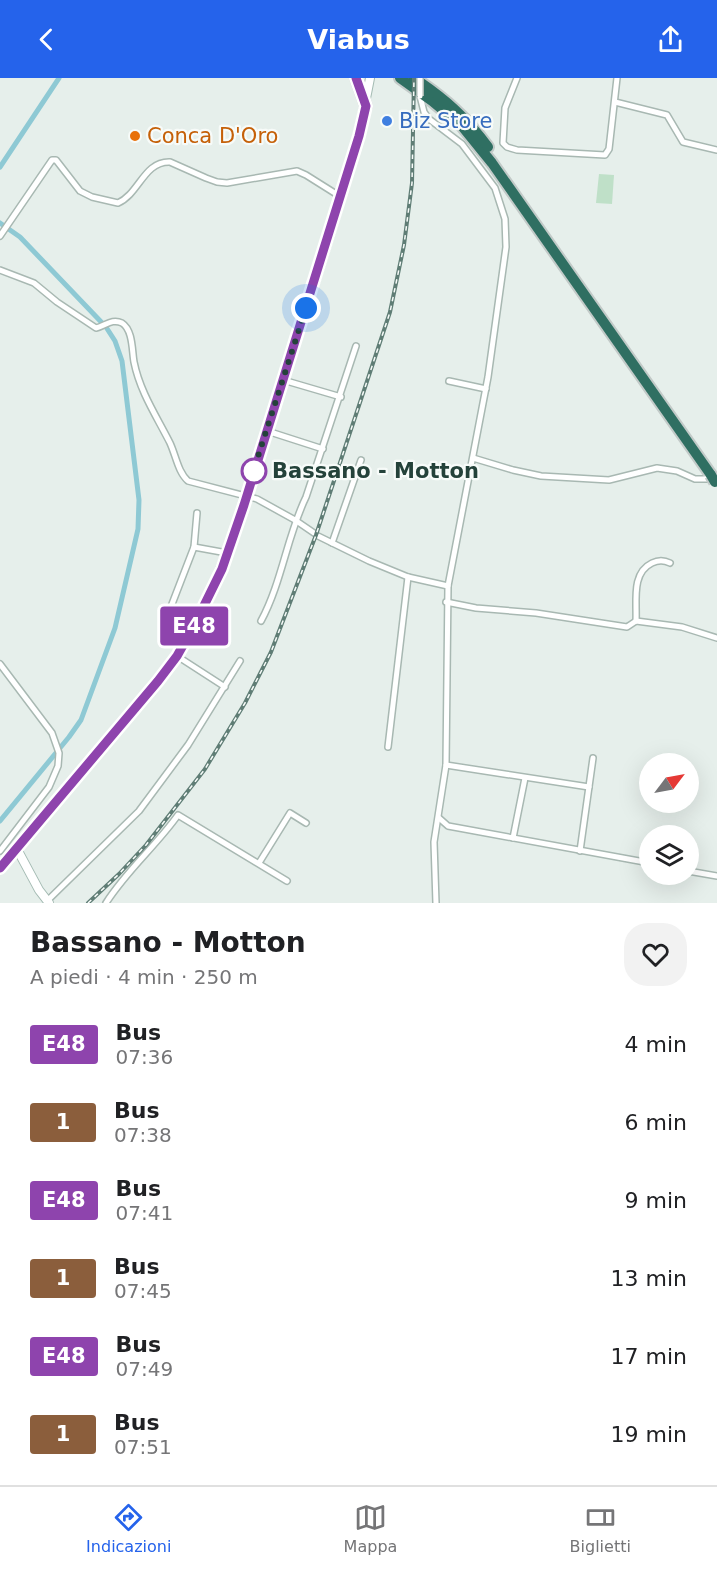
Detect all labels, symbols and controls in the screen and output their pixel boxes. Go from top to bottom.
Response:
icon: back [30,23,63,56]
icon: share [654,23,687,56]
text: Viabus [307,24,410,55]
place label: Biz Store [399,109,492,133]
marker: Biz Store [380,114,394,128]
place label: Conca D'Oro [147,124,278,148]
marker: Conca D'Oro [128,129,142,143]
your location [291,293,321,323]
marker: Bassano - Motton [241,458,267,484]
place label: Bassano - Motton [272,459,479,483]
line badge: E48 [160,606,228,646]
text: E48 [172,614,216,638]
north arrow [639,753,699,813]
map controls [639,753,699,885]
button: layers [639,825,699,885]
button: heart [624,923,687,986]
text: Bassano - Motton [30,926,306,959]
text: A piedi · 4 min · 250 m [30,965,258,989]
text: Bus [116,1020,161,1045]
text: E48 [42,1032,86,1056]
text: 4 min [625,1032,687,1057]
text: 07:36 [116,1045,173,1069]
text: Bus [114,1098,160,1123]
text: 1 [56,1110,70,1134]
text: 6 min [625,1110,687,1135]
text: 07:38 [114,1123,172,1147]
text: Bus [116,1176,161,1201]
text: E48 [42,1188,86,1212]
text: 9 min [625,1188,687,1213]
text: 07:41 [116,1201,173,1225]
text: Bus [114,1254,160,1279]
text: 1 [56,1266,70,1290]
text: 13 min [611,1266,687,1291]
text: 07:45 [114,1279,172,1303]
text: Bus [116,1332,161,1357]
text: E48 [42,1344,86,1368]
text: 17 min [611,1344,687,1369]
text: 07:49 [116,1357,173,1381]
text: Bus [114,1410,160,1435]
text: 1 [56,1422,70,1446]
text: 19 min [611,1422,687,1447]
text: 07:51 [114,1435,172,1459]
tab: Indicazioni [86,1501,171,1556]
tab: Mappa [344,1501,397,1556]
tab: Biglietti [570,1501,631,1556]

